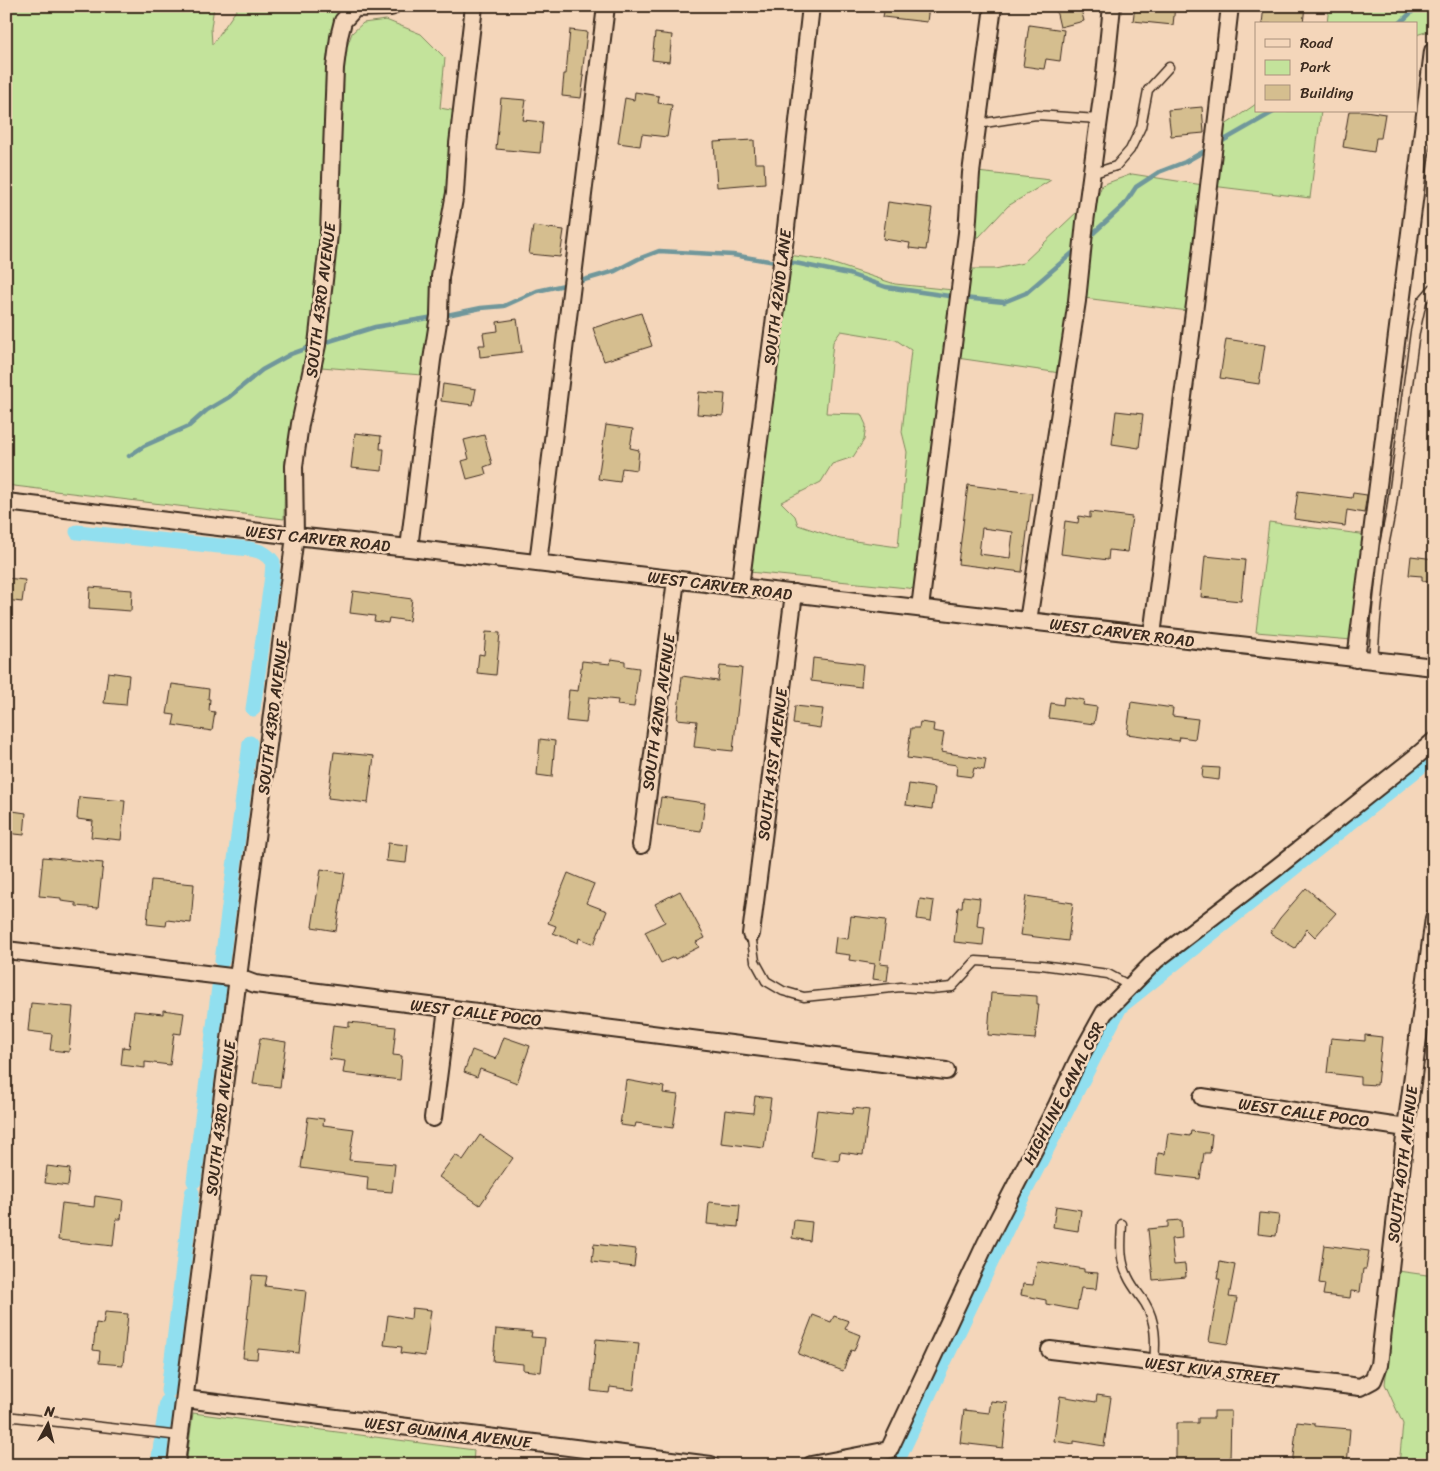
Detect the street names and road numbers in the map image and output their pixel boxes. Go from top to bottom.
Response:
street label: SOUTH 43RD AVENUE [297,220,345,379]
street label: SOUTH 42ND LANE [755,226,800,367]
street label: WEST CARVER ROAD [244,516,392,561]
street label: WEST CARVER ROAD [646,562,794,609]
street label: WEST CARVER ROAD [1048,609,1196,656]
street label: SOUTH 42ND AVENUE [633,631,684,792]
street label: SOUTH 43RD AVENUE [249,637,297,796]
street label: SOUTH 41ST AVENUE [749,685,796,842]
street label: WEST CALLE POCO [409,990,543,1035]
street label: HIGHLINE CANAL CSR [1015,1016,1112,1170]
street label: SOUTH 43RD AVENUE [197,1038,245,1197]
street label: SOUTH 40TH AVENUE [1378,1083,1427,1244]
street label: WEST CALLE POCO [1237,1089,1371,1136]
street label: WEST KIVA STREET [1143,1348,1282,1393]
street label: WEST GUMINA AVENUE [363,1408,534,1457]

